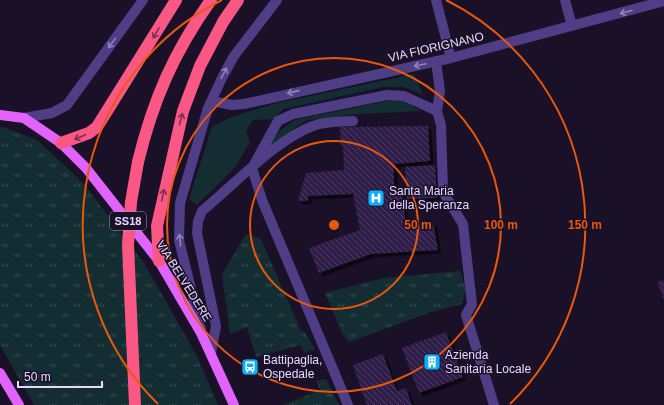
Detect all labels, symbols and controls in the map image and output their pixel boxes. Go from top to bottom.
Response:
one-way arrow [620,8,633,16]
one-way arrow [151,27,159,39]
street label: VIA FIORIGNANO [387,29,485,65]
one-way arrow [108,37,116,48]
one-way arrow [414,61,427,69]
one-way arrow [221,67,229,79]
one-way arrow [287,89,300,96]
one-way arrow [177,113,185,126]
one-way arrow [75,133,87,141]
place label: Santa Maria della Speranza [389,184,469,212]
hospital icon: Santa Maria della Speranza [366,188,386,208]
one-way arrow [160,189,168,202]
road number: SS18 [110,212,146,230]
centre of rings [327,218,341,232]
text: 50 m [404,218,432,232]
text: 100 m [484,218,518,232]
text: 150 m [568,218,602,232]
one-way arrow [176,234,183,247]
street label: VIA BELVEDERE [153,238,215,324]
place label: Azienda Sanitaria Locale [445,348,531,376]
building icon: Azienda Sanitaria Locale [422,352,442,372]
place label: Battipaglia, Ospedale [263,353,322,381]
bus stop icon: Battipaglia, Ospedale [240,357,260,377]
scale bar [18,363,102,389]
text: 50 m [24,370,51,384]

